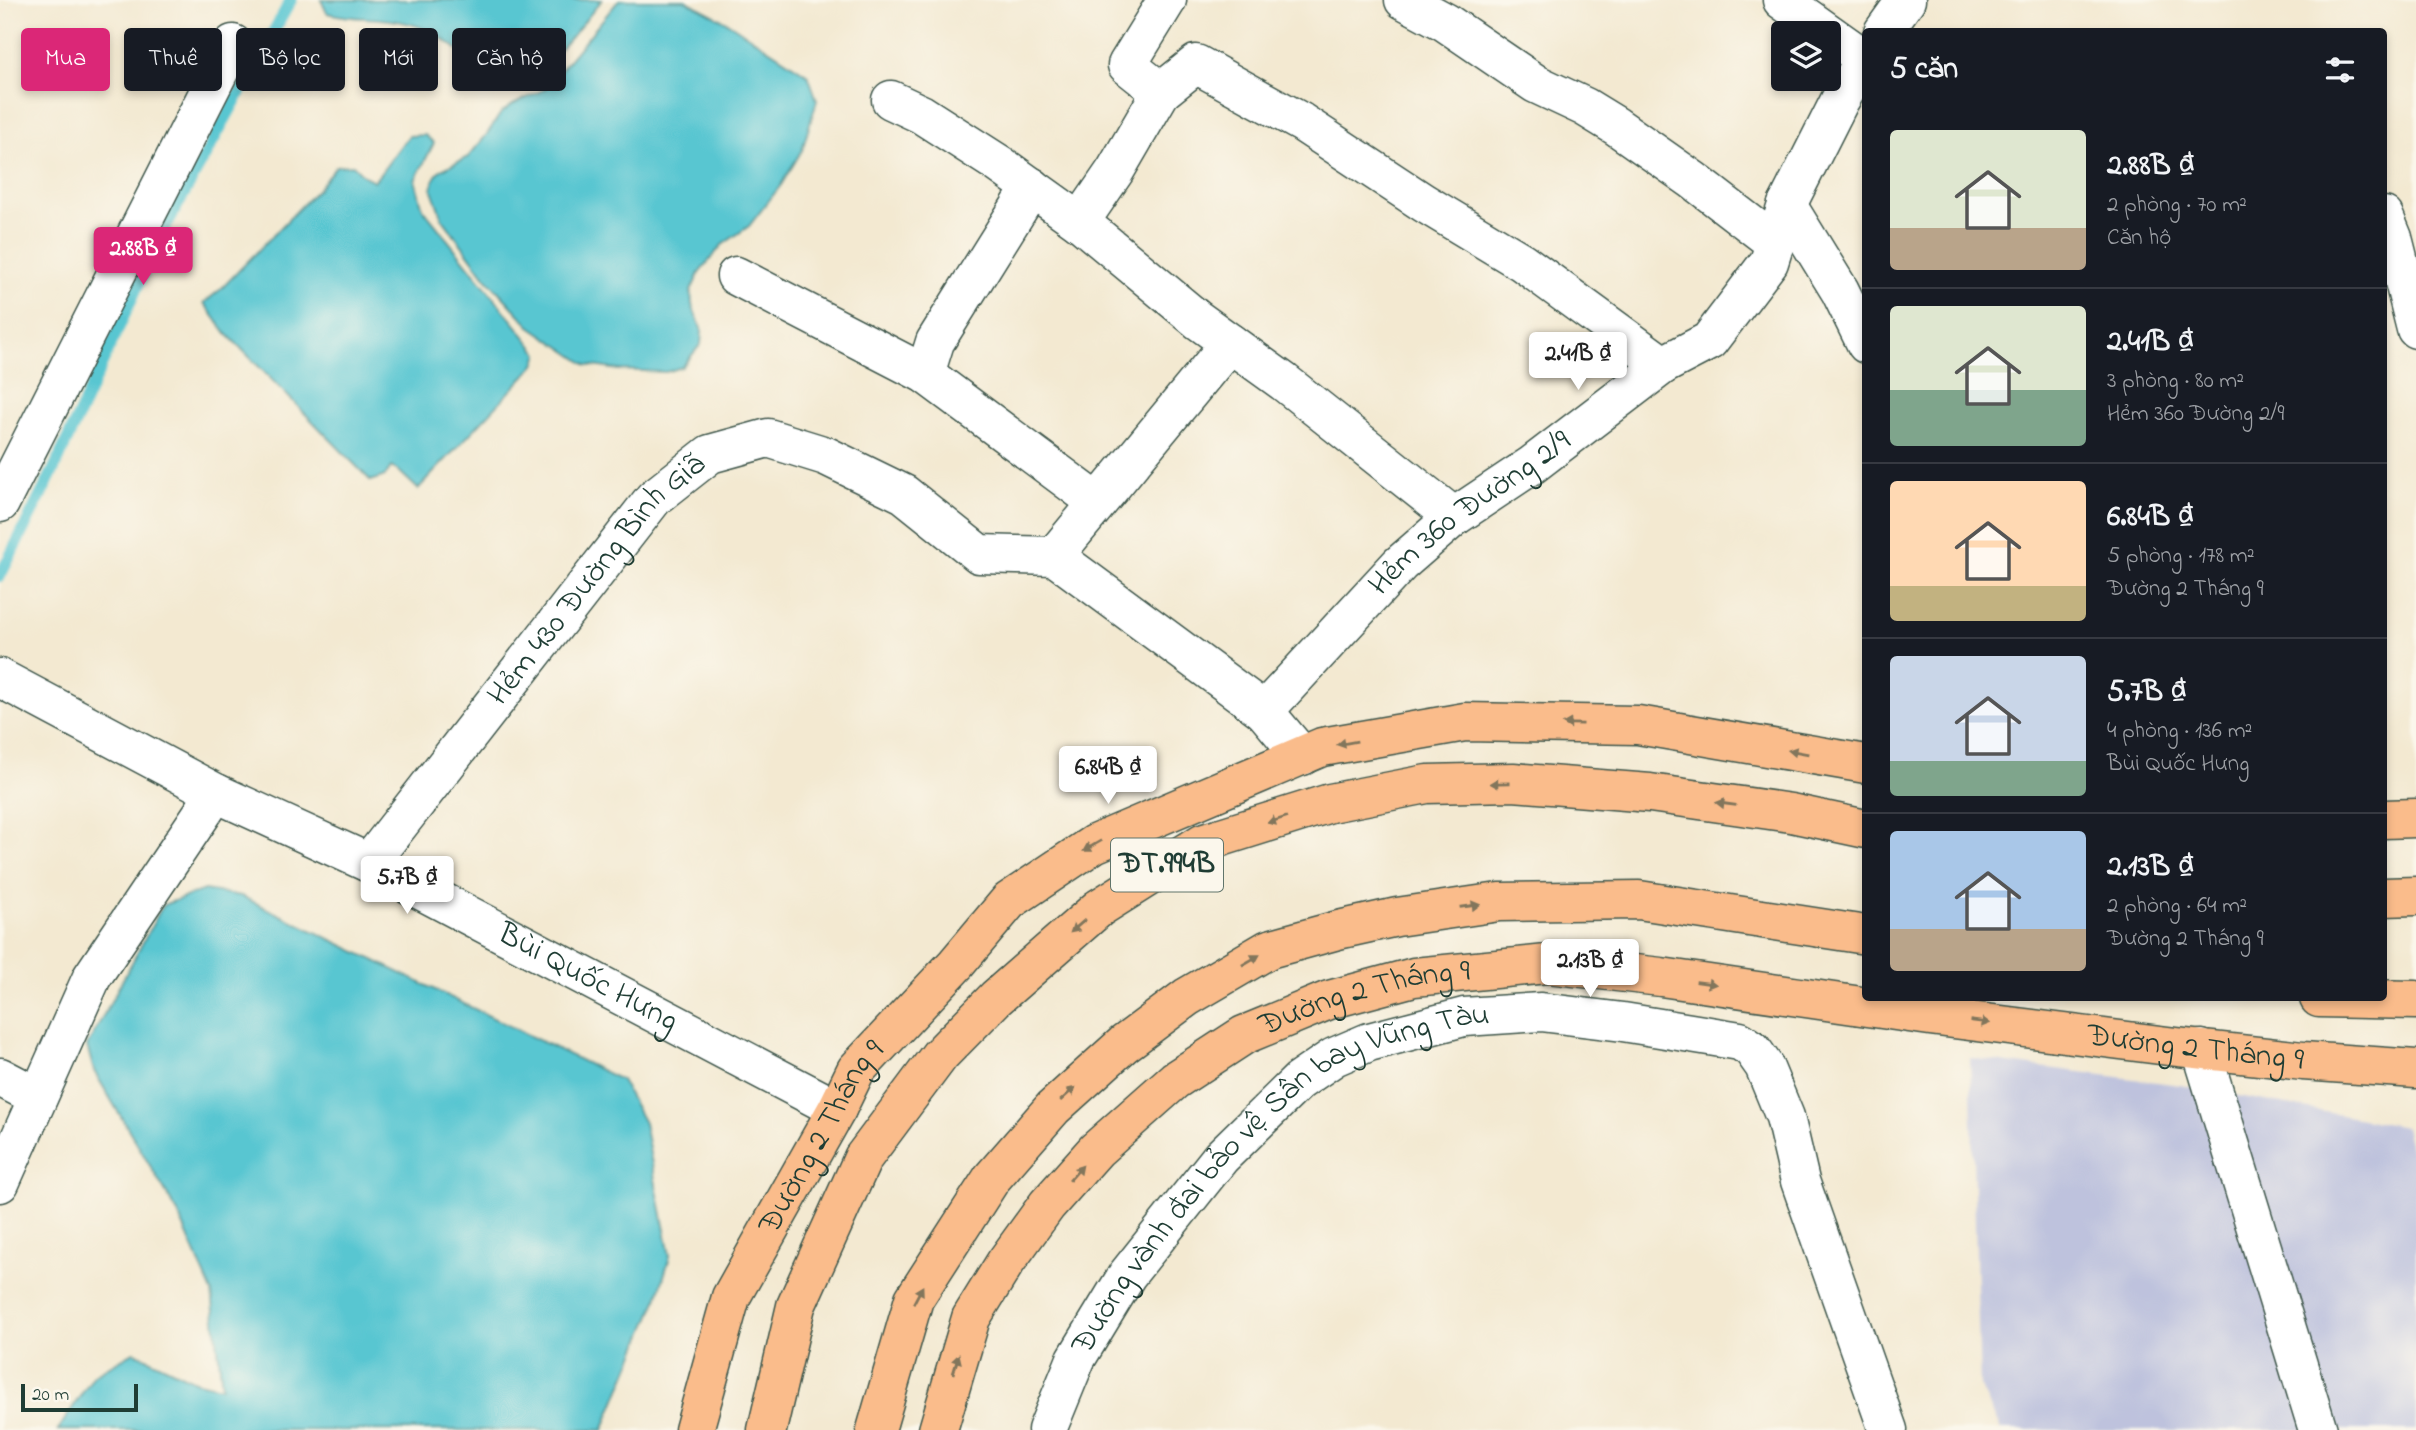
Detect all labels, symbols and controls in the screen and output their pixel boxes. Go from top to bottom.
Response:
map controls [1771,21,1841,91]
button: layers [1771,21,1841,91]
chip: Mua [21,28,110,91]
chip: Thuê [124,28,222,91]
chip: Bộ lọc [236,28,345,91]
chip: Mới [359,28,438,91]
chip: Căn hộ [452,28,566,91]
text: 5 căn [1890,48,1958,92]
icon: filters [2321,51,2359,89]
text: 2.88B ₫ [2107,145,2194,189]
icon: home [1946,158,2030,242]
text: 2 phòng · 70 m² [2107,189,2247,222]
text: Căn hộ [2107,222,2170,255]
pin: 2.88B ₫ [78,228,208,287]
text: 2.88B ₫ [110,233,176,266]
text: 2.41B ₫ [2107,321,2193,365]
pin: 2.41B ₫ [1513,332,1643,392]
icon: home [1946,334,2030,418]
text: 2.41B ₫ [1545,338,1611,371]
text: 3 phòng · 80 m² [2107,365,2244,398]
text: Hẻm 360 Đường 2/9 [2107,398,2284,431]
street label: Hẻm 360 Đường 2/9 [1358,419,1582,607]
street label: Hẻm 430 Đường Bình Giã [476,442,716,716]
text: 6.84B ₫ [2107,496,2193,540]
icon: home [1946,509,2030,593]
text: 5 phòng · 178 m² [2107,540,2255,573]
text: Đường 2 Tháng 9 [2107,573,2264,606]
text: 5.7B ₫ [2107,671,2186,715]
icon: home [1946,684,2030,768]
text: 4 phòng · 136 m² [2107,715,2252,748]
one-way arrow [1562,718,1584,730]
one-way arrow [1336,738,1358,749]
pin: 6.84B ₫ [1043,746,1173,806]
one-way arrow [1787,746,1809,757]
text: Bùi Quốc Hưng [2107,748,2249,781]
text: 6.84B ₫ [1075,752,1141,785]
one-way arrow [1488,777,1510,788]
one-way arrow [1715,798,1737,809]
one-way arrow [1266,815,1287,825]
road number: ĐT.994B [1111,838,1223,892]
one-way arrow [1082,840,1101,852]
text: 2.13B ₫ [2107,846,2193,890]
pin: 5.7B ₫ [350,856,464,916]
icon: home [1946,859,2030,943]
text: 5.7B ₫ [377,862,437,895]
text: 2 phòng · 64 m² [2107,890,2247,923]
one-way arrow [1460,900,1482,911]
street label: Bùi Quốc Hưng [488,911,686,1045]
one-way arrow [1069,918,1087,934]
text: Đường 2 Tháng 9 [2107,923,2264,956]
pin: 2.13B ₫ [1525,940,1655,999]
text: 2.13B ₫ [1557,945,1623,978]
street label: Đường 2 Tháng 9 [1251,948,1473,1050]
one-way arrow [1241,954,1260,966]
one-way arrow [1695,978,1717,989]
street label: Đường vành đai bảo vệ Sân bay Vũng Tàu [1060,992,1491,1365]
street label: Đường 2 Tháng 9 [2083,1012,2306,1084]
one-way arrow [1969,1017,1991,1028]
street label: Đường 2 Tháng 9 [747,1029,897,1244]
one-way arrow [1059,1086,1077,1102]
one-way arrow [1067,1165,1083,1182]
one-way arrow [912,1285,924,1305]
one-way arrow [951,1353,962,1374]
scale bar [21,1381,138,1413]
text: 20 m [32,1382,69,1409]

